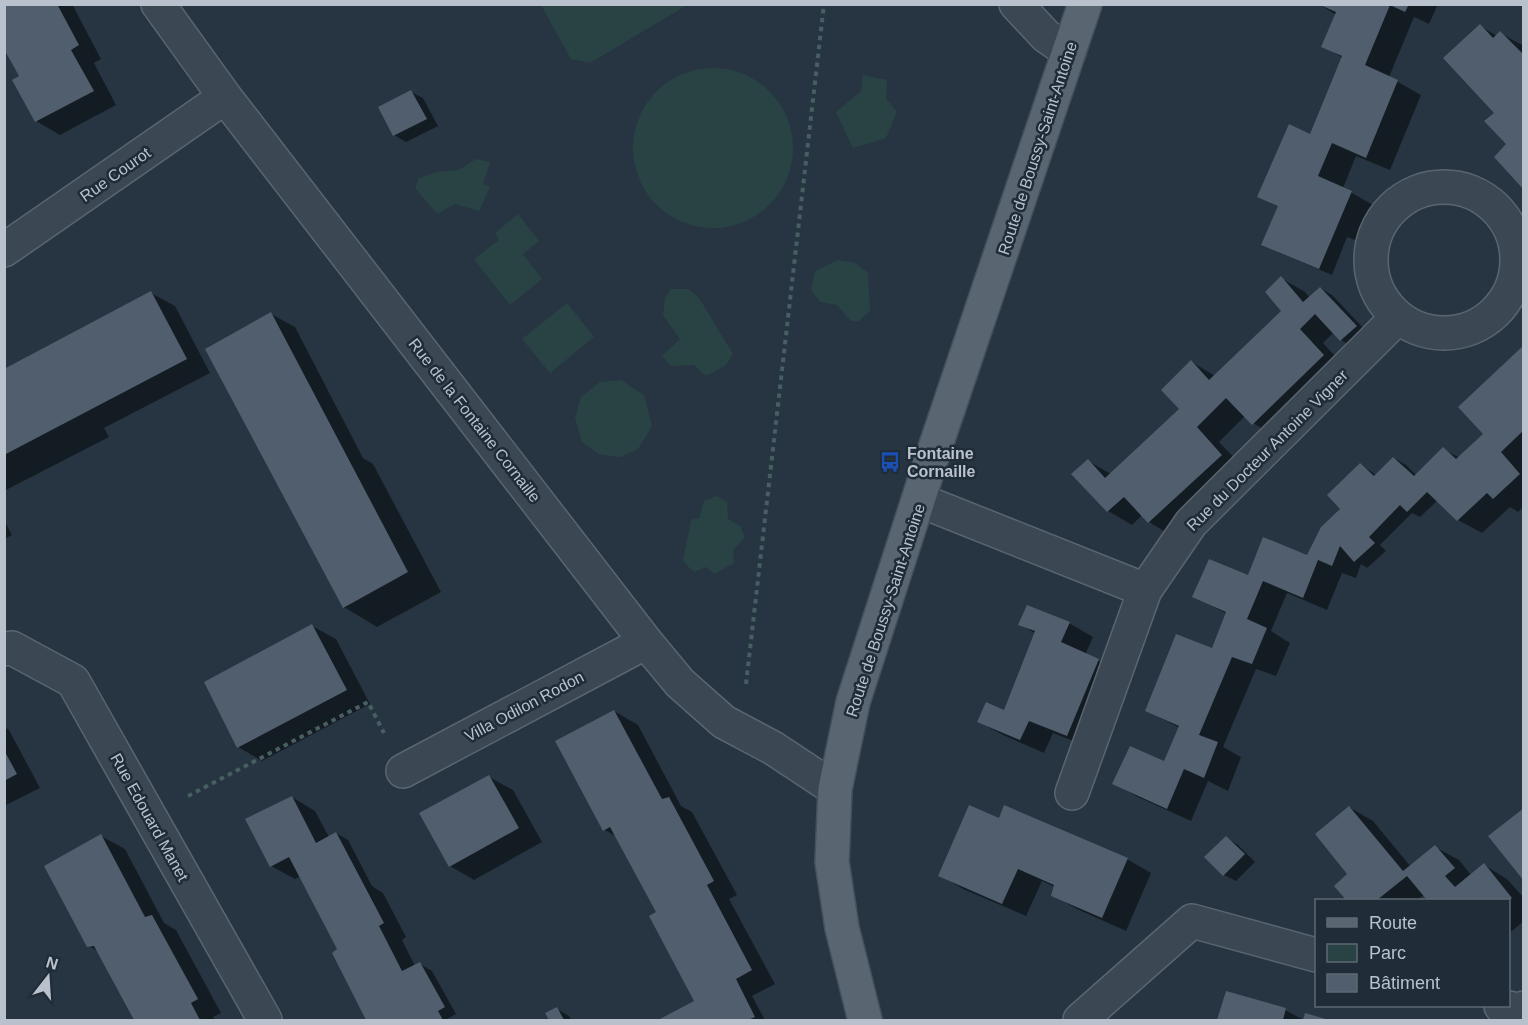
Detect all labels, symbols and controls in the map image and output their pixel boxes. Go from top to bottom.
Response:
street label: Route de Boussy-Saint-Antoine [995,39,1080,257]
street label: Rue Courot [77,144,154,205]
street label: Rue de la Fontaine Cornaille [405,335,544,506]
street label: Rue du Docteur Antoine Vigner [1183,366,1352,534]
place label: Fontaine Cornaille [907,445,976,480]
bus stop icon: Fontaine Cornaille [878,450,902,474]
street label: Route de Boussy-Saint-Antoine [843,501,928,719]
street label: Villa Odilon Rodon [462,668,587,745]
street label: Rue Edouard Manet [107,750,192,884]
legend [1315,899,1510,1007]
text: Route [1369,913,1417,933]
text: Parc [1369,943,1406,963]
north arrow [18,947,78,1007]
text: N [44,953,60,973]
text: Bâtiment [1369,973,1440,993]

